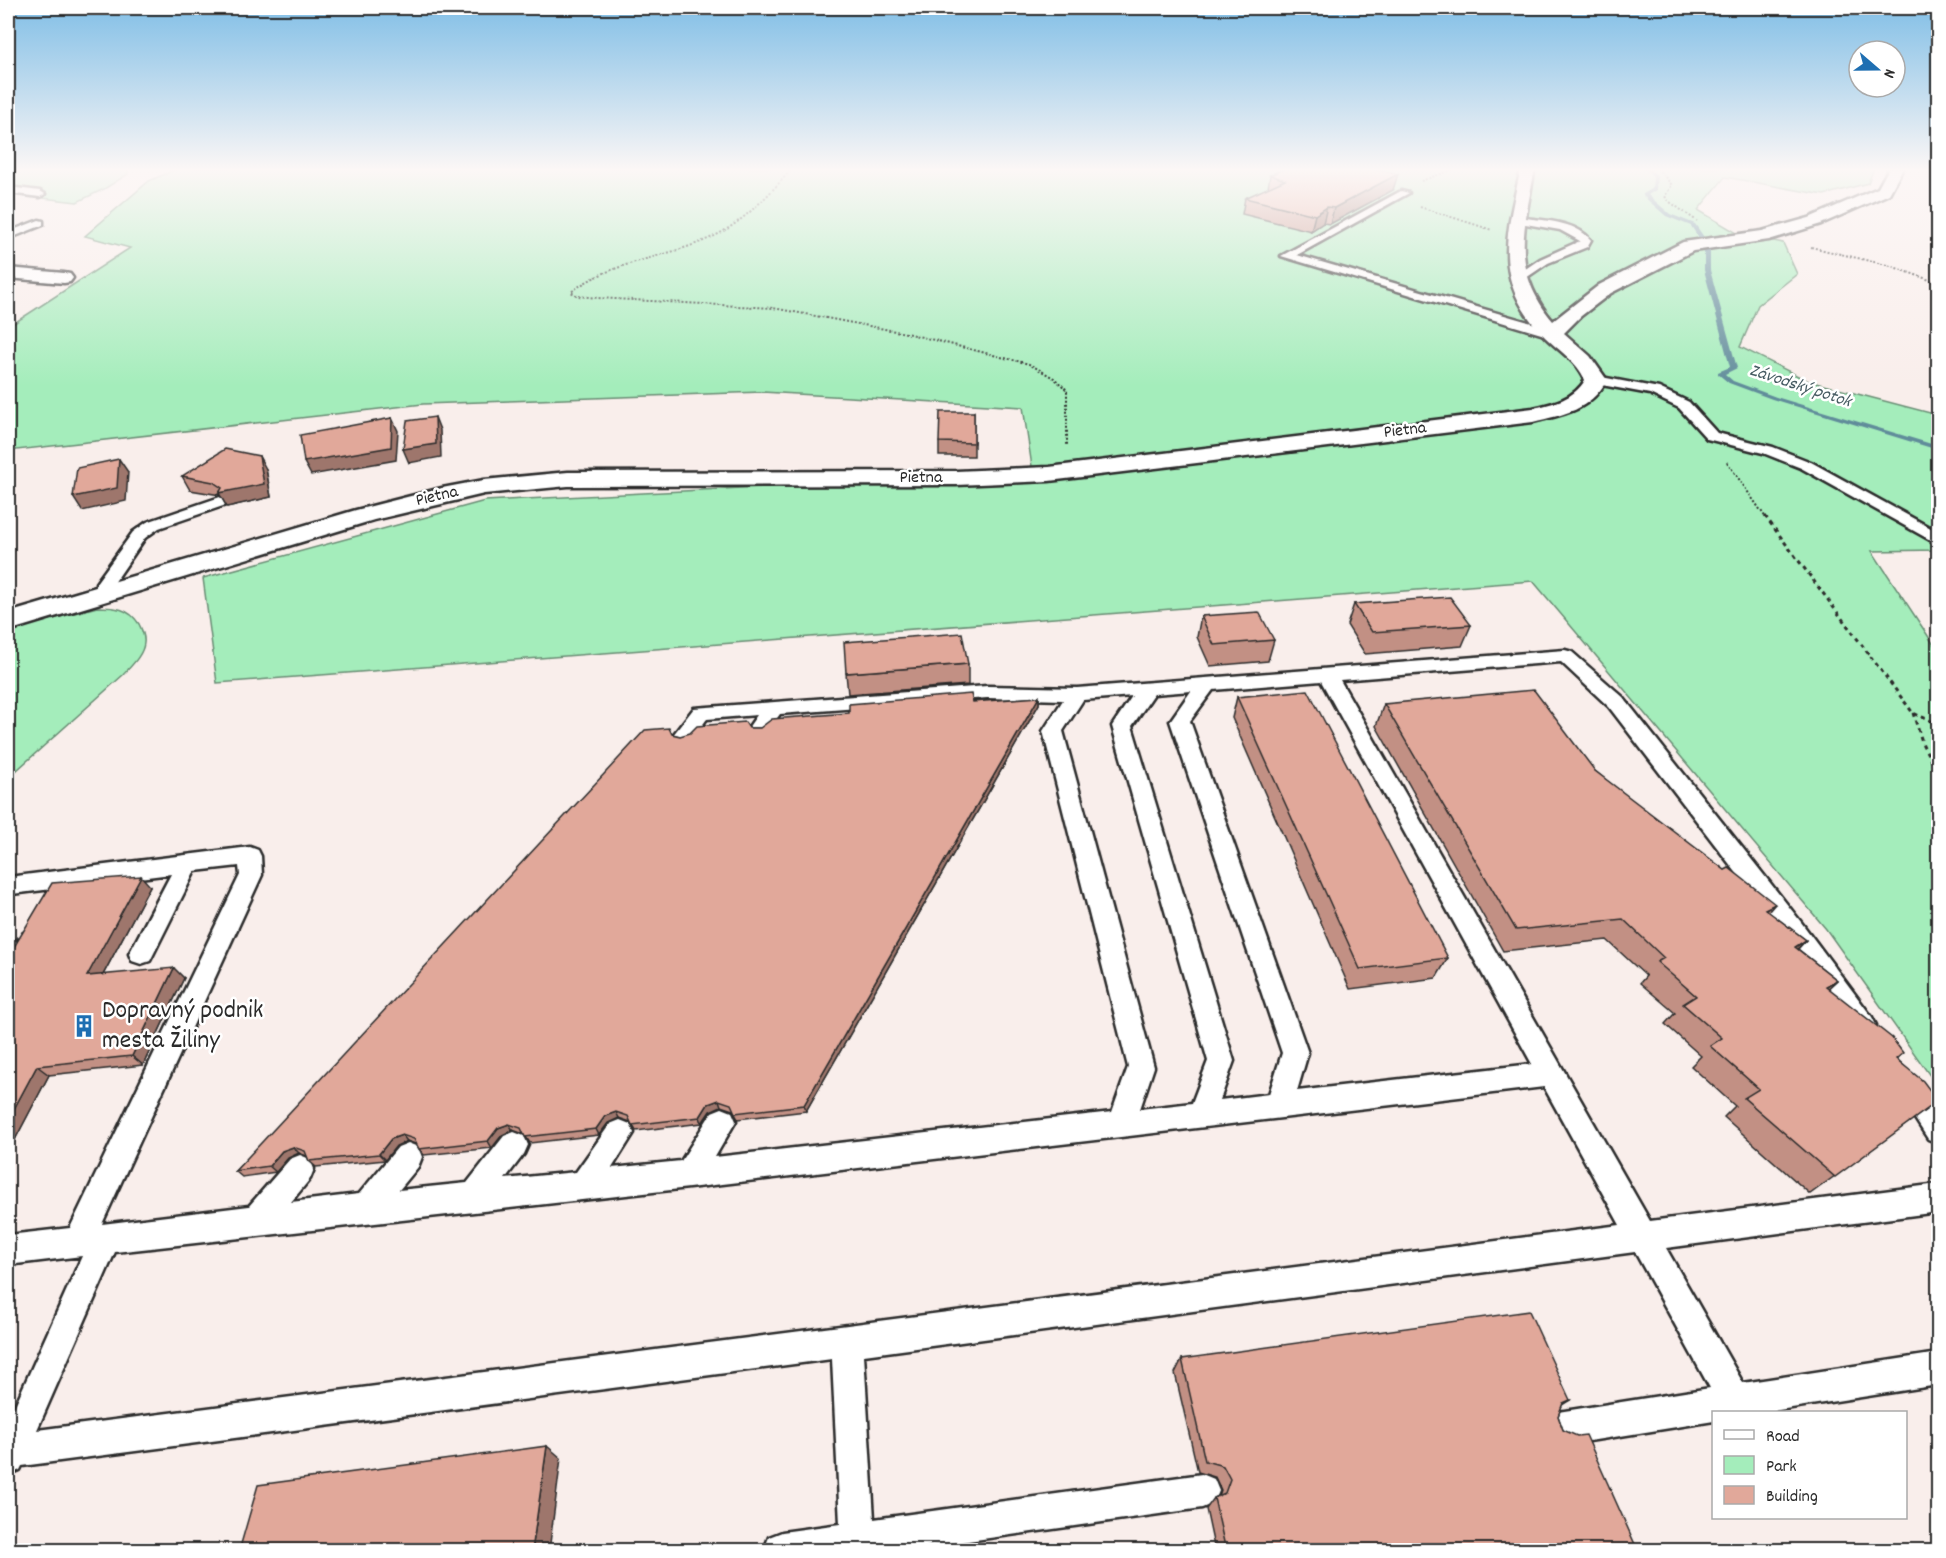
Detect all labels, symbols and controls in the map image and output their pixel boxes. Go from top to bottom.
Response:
north arrow [1847,39,1907,99]
text: N [1877,66,1901,81]
water label: Závodský potok [1746,359,1856,416]
street label: Pietna [1382,416,1428,446]
street label: Pietna [900,466,943,491]
street label: Pietna [413,480,461,514]
place label: Dopravný podnik mesta Žiliny [102,993,263,1060]
building icon: Dopravný podnik mesta Žiliny [71,1013,97,1039]
legend [1712,1411,1907,1519]
text: Road [1766,1425,1800,1450]
text: Park [1766,1455,1797,1480]
text: Building [1766,1485,1818,1510]

